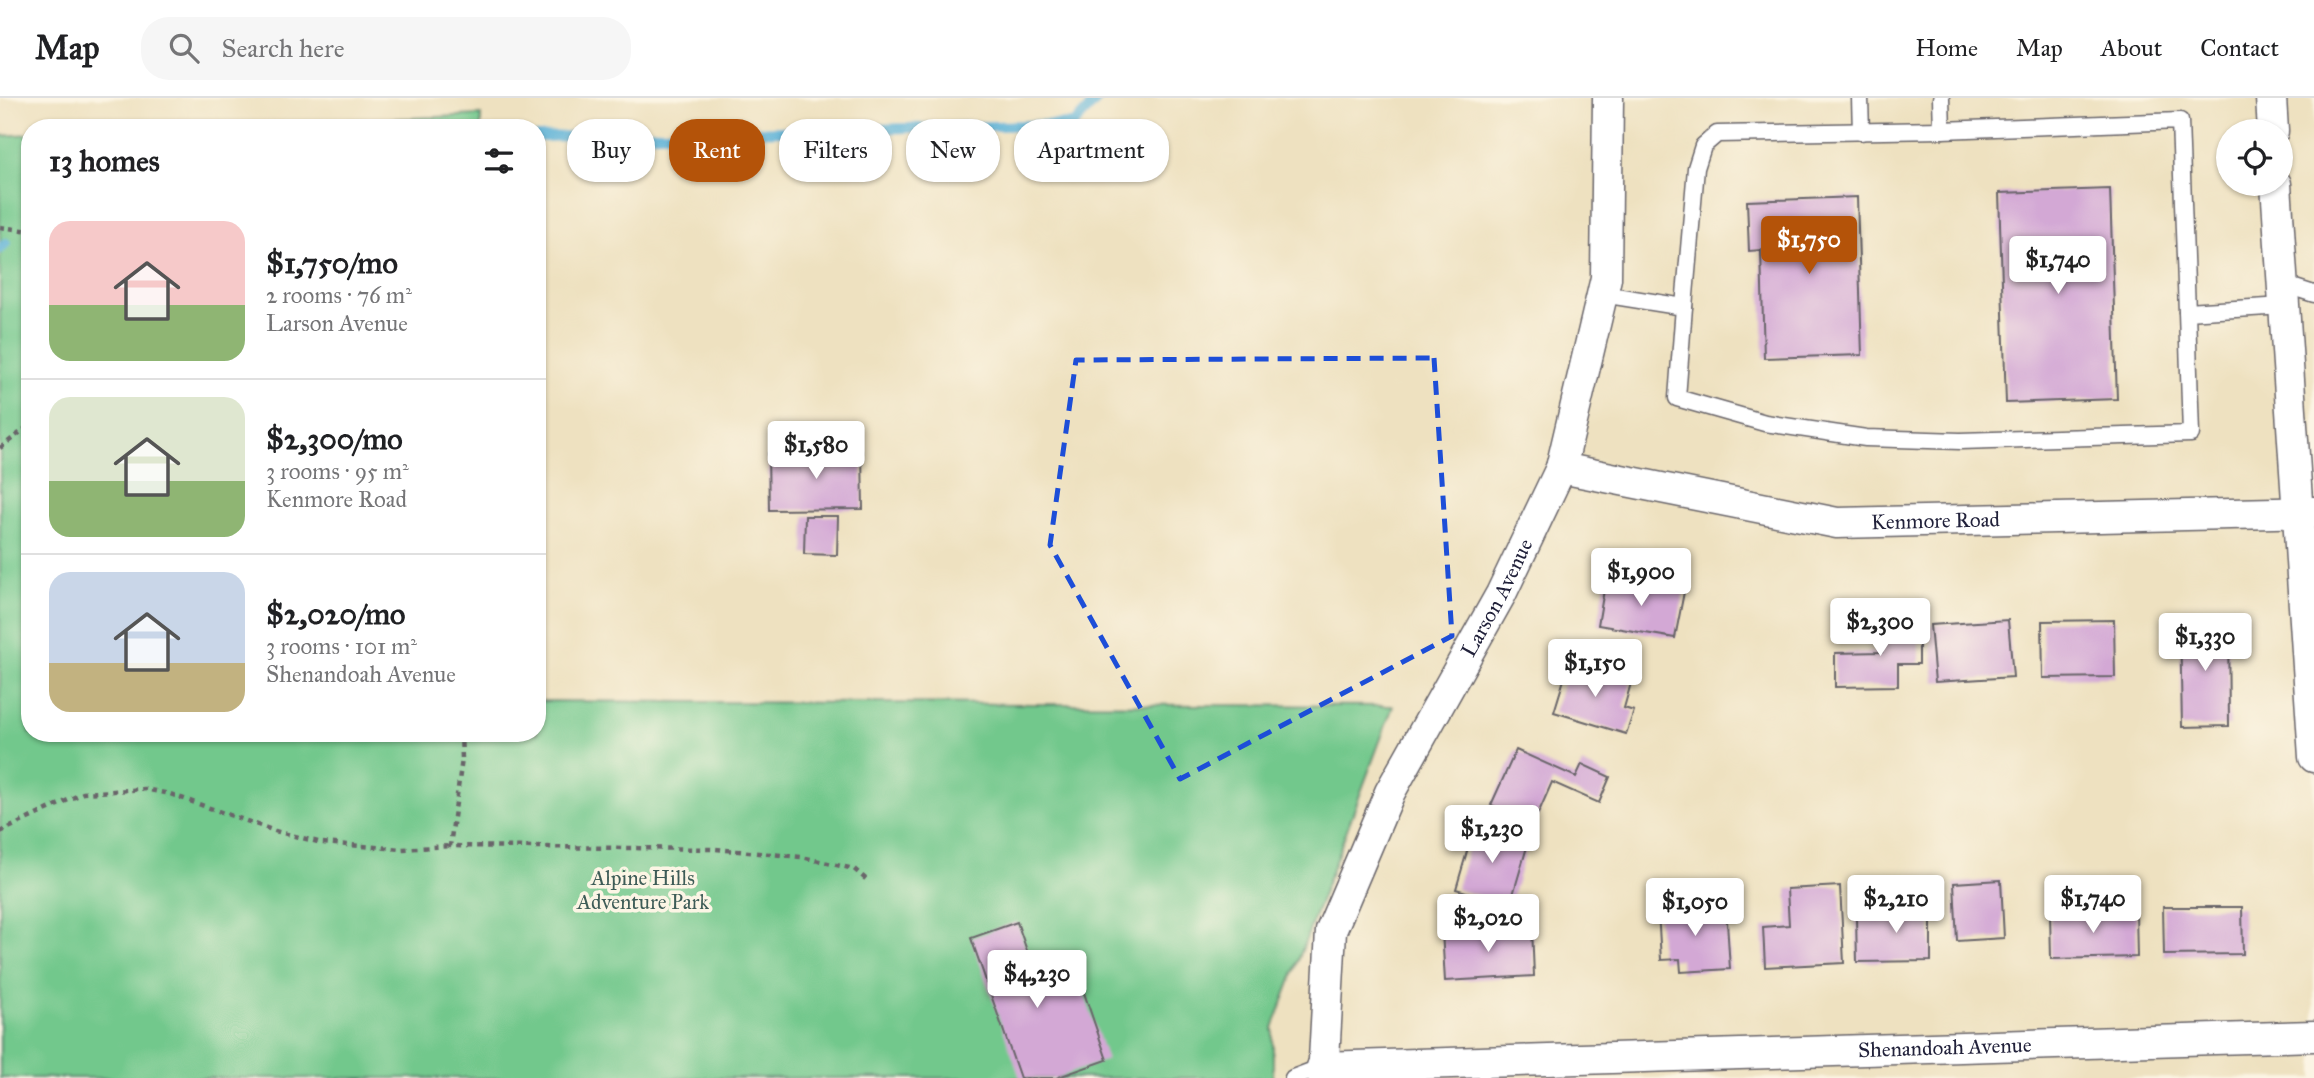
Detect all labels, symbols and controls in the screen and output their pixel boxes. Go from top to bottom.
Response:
search box [141,17,631,80]
text: Map [35,28,99,68]
icon: search [165,29,203,67]
text: Search here [221,32,345,64]
text: Home [1915,33,1978,63]
text: Map [2016,33,2063,63]
text: About [2101,33,2162,63]
text: Contact [2200,33,2279,63]
chip: Buy [567,119,655,182]
chip: Rent [669,119,765,182]
chip: Filters [779,119,892,182]
chip: New [906,119,1000,182]
chip: Apartment [1014,119,1169,182]
map controls [2216,119,2293,196]
button: locate [2216,119,2293,196]
icon: filters [480,142,518,180]
text: 13 homes [49,143,160,179]
pin: $1,750 [1752,216,1866,276]
text: $1,750 [1777,225,1841,253]
pin: $1,740 [2001,236,2115,296]
text: $1,750/mo [266,245,398,281]
text: $1,740 [2025,245,2091,273]
icon: home [105,249,189,333]
text: 2 rooms · 76 m² [266,281,412,309]
text: Larson Avenue [266,309,408,337]
text: $2,300/mo [266,421,403,457]
pin: $1,580 [759,422,873,481]
icon: home [105,425,189,509]
text: $1,580 [784,430,848,458]
text: 3 rooms · 95 m² [266,457,409,485]
text: Kenmore Road [266,485,407,513]
street label: Kenmore Road [1871,506,2001,535]
street label: Larson Avenue [1455,534,1538,661]
pin: $1,900 [1584,548,1698,608]
text: $1,900 [1607,557,1675,585]
text: $2,020/mo [266,596,405,632]
pin: $2,300 [1823,598,1937,658]
icon: home [105,600,189,684]
text: $2,300 [1846,607,1914,635]
pin: $1,330 [2148,614,2262,673]
text: $1,330 [2175,622,2235,650]
text: 3 rooms · 101 m² [266,632,417,660]
pin: $1,150 [1538,640,1652,699]
text: $1,150 [1564,648,1626,676]
text: Shenandoah Avenue [266,660,456,688]
pin: $1,230 [1435,806,1549,865]
text: $1,230 [1461,814,1523,842]
park label: Alpine Hills Adventure Park [576,865,709,915]
pin: $2,210 [1839,876,1953,935]
pin: $1,740 [2036,876,2150,935]
pin: $1,050 [1638,878,1752,938]
text: $2,210 [1863,884,1929,912]
text: $1,740 [2060,884,2126,912]
text: $1,050 [1662,887,1728,915]
pin: $2,020 [1431,894,1545,954]
text: $2,020 [1453,903,1523,931]
pin: $4,230 [980,950,1094,1010]
text: $4,230 [1003,959,1071,987]
street label: Shenandoah Avenue [1858,1032,2032,1063]

